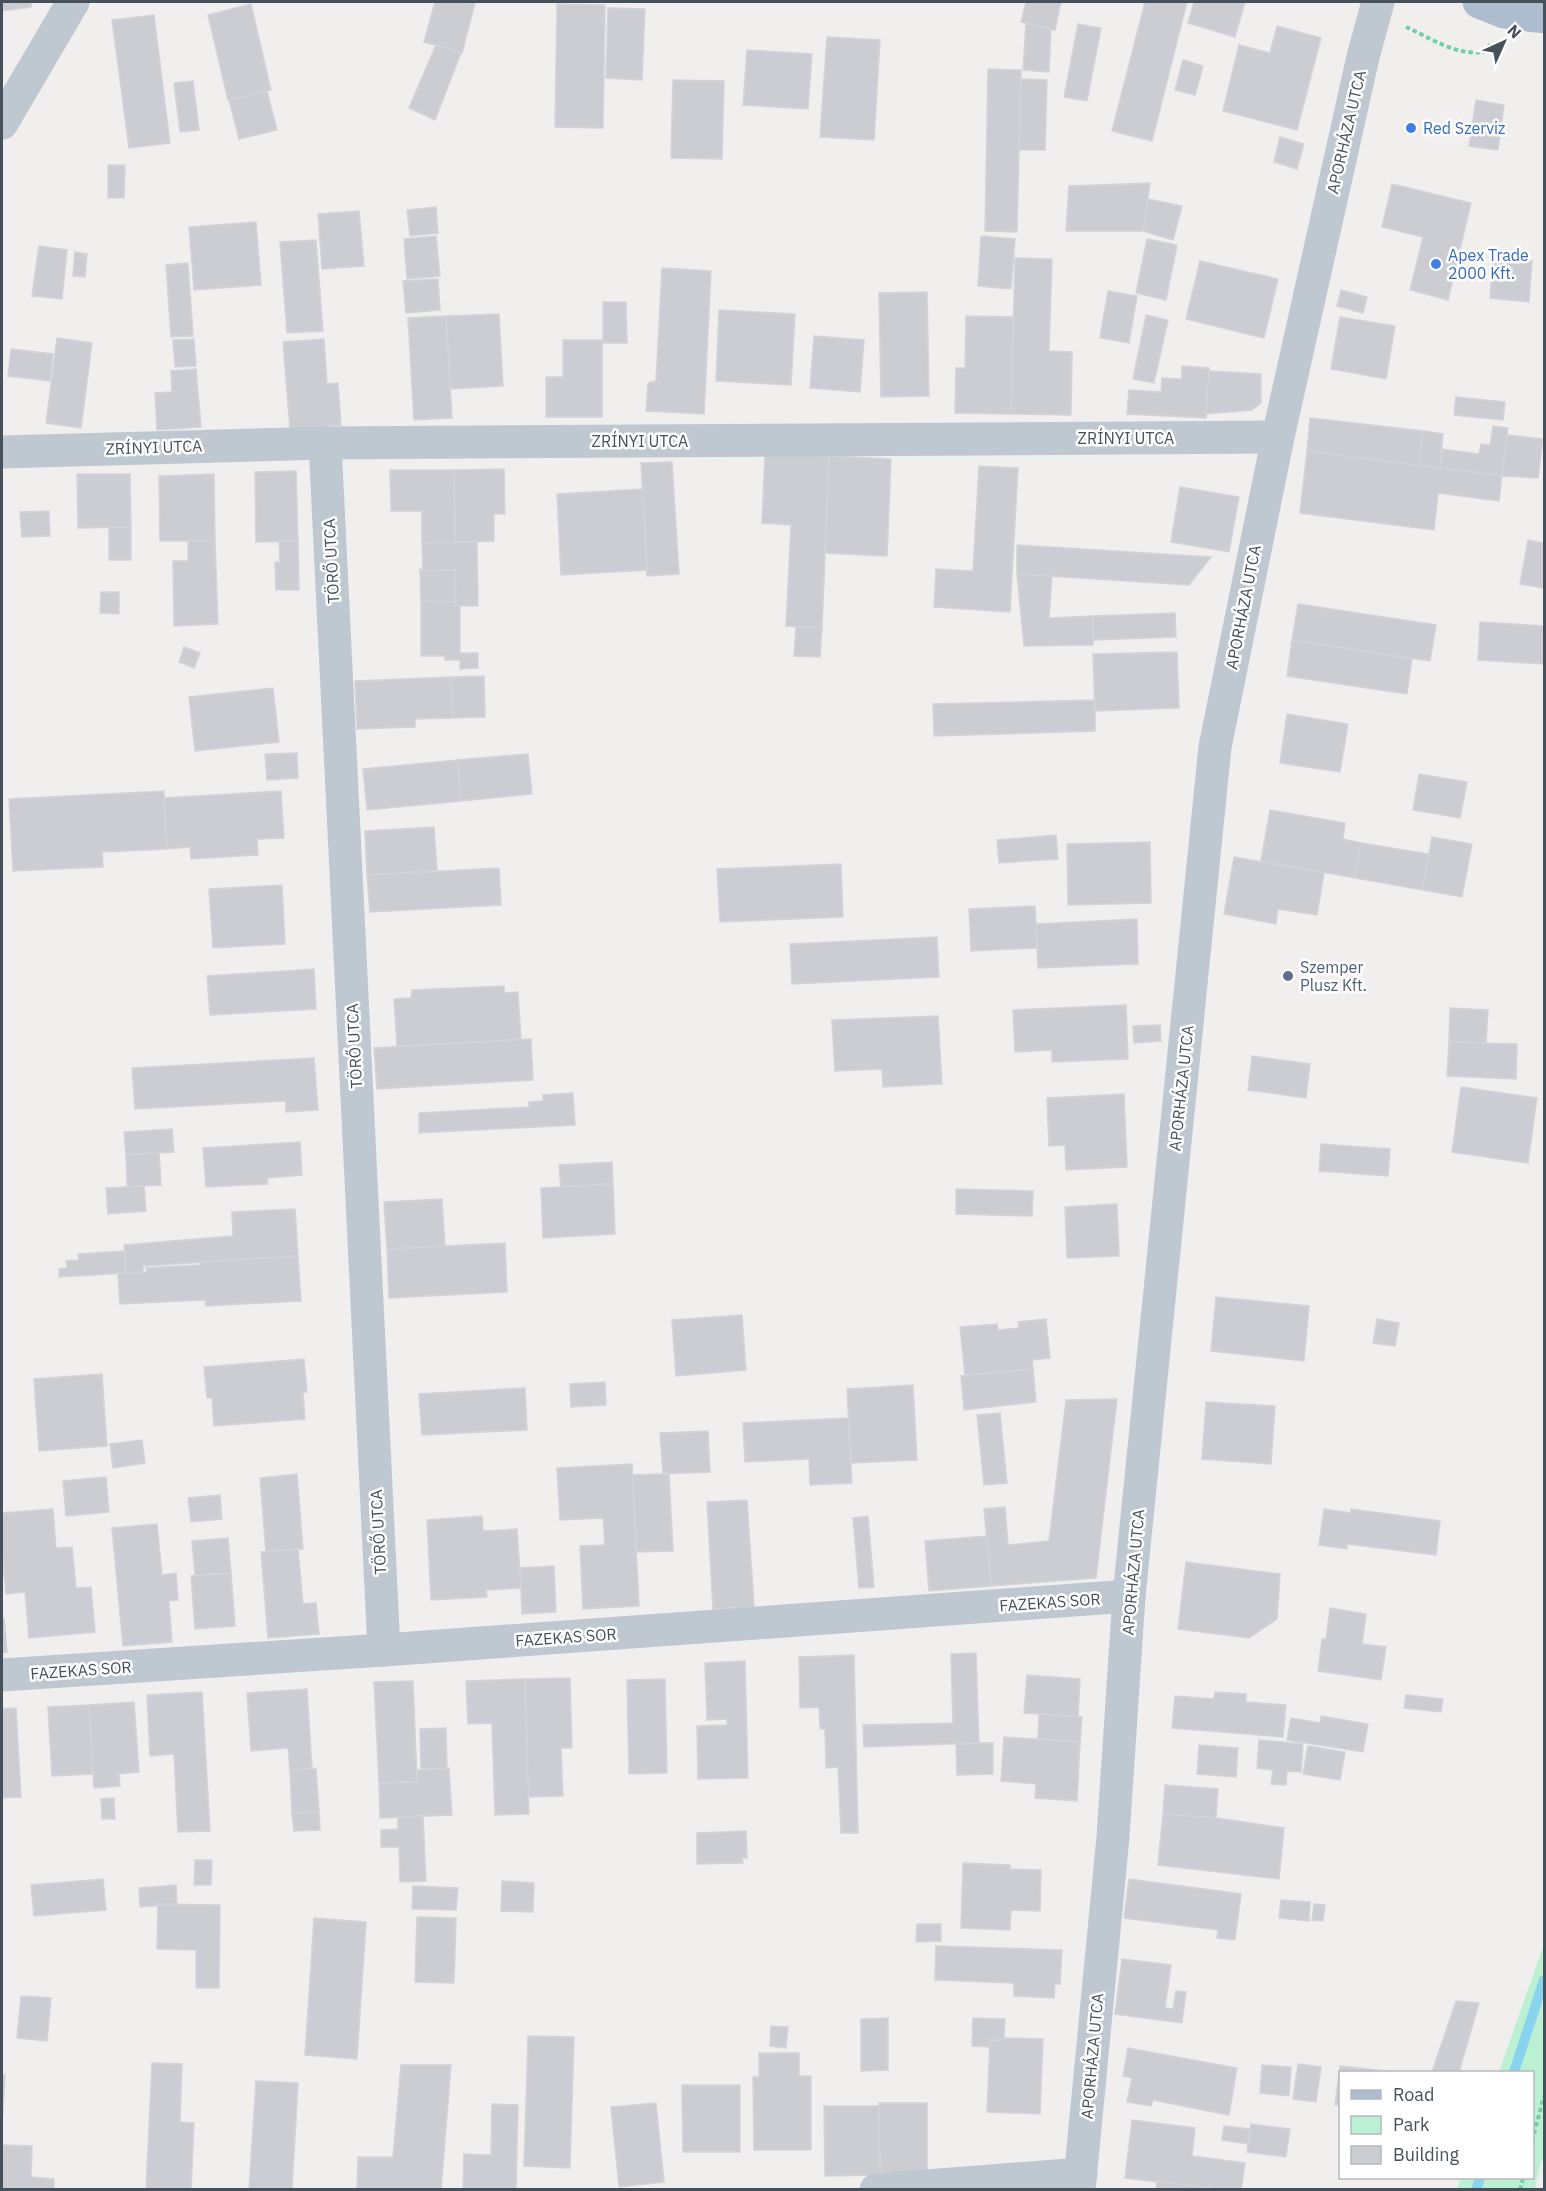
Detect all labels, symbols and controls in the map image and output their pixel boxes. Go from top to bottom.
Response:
north arrow [1474,12,1534,72]
text: N [1503,20,1526,43]
street label: APORHÁZA UTCA [1321,68,1370,196]
place label: Red Szerviz [1423,118,1506,138]
marker: Red Szerviz [1404,121,1418,135]
place label: Apex Trade 2000 Kft. [1448,245,1529,283]
marker: Apex Trade 2000 Kft. [1429,257,1443,271]
street label: ZRÍNYI UTCA [1078,427,1174,448]
street label: ZRÍNYI UTCA [592,430,688,451]
street label: ZRÍNYI UTCA [105,434,203,459]
street label: TÖRŐ UTCA [318,518,343,604]
street label: APORHÁZA UTCA [1220,543,1265,671]
place label: Szemper Plusz Kft. [1300,957,1367,995]
marker: Szemper Plusz Kft. [1281,969,1295,983]
street label: TÖRŐ UTCA [341,1003,366,1089]
street label: APORHÁZA UTCA [1163,1024,1198,1152]
street label: TÖRŐ UTCA [365,1489,390,1575]
street label: APORHÁZA UTCA [1117,1508,1148,1636]
street label: FAZEKAS SOR [999,1588,1101,1616]
street label: FAZEKAS SOR [515,1623,617,1651]
street label: FAZEKAS SOR [30,1656,132,1684]
street label: APORHÁZA UTCA [1076,1992,1107,2120]
legend [1339,2071,1534,2179]
text: Road [1393,2083,1434,2106]
text: Park [1393,2113,1430,2136]
text: Building [1393,2143,1460,2166]

